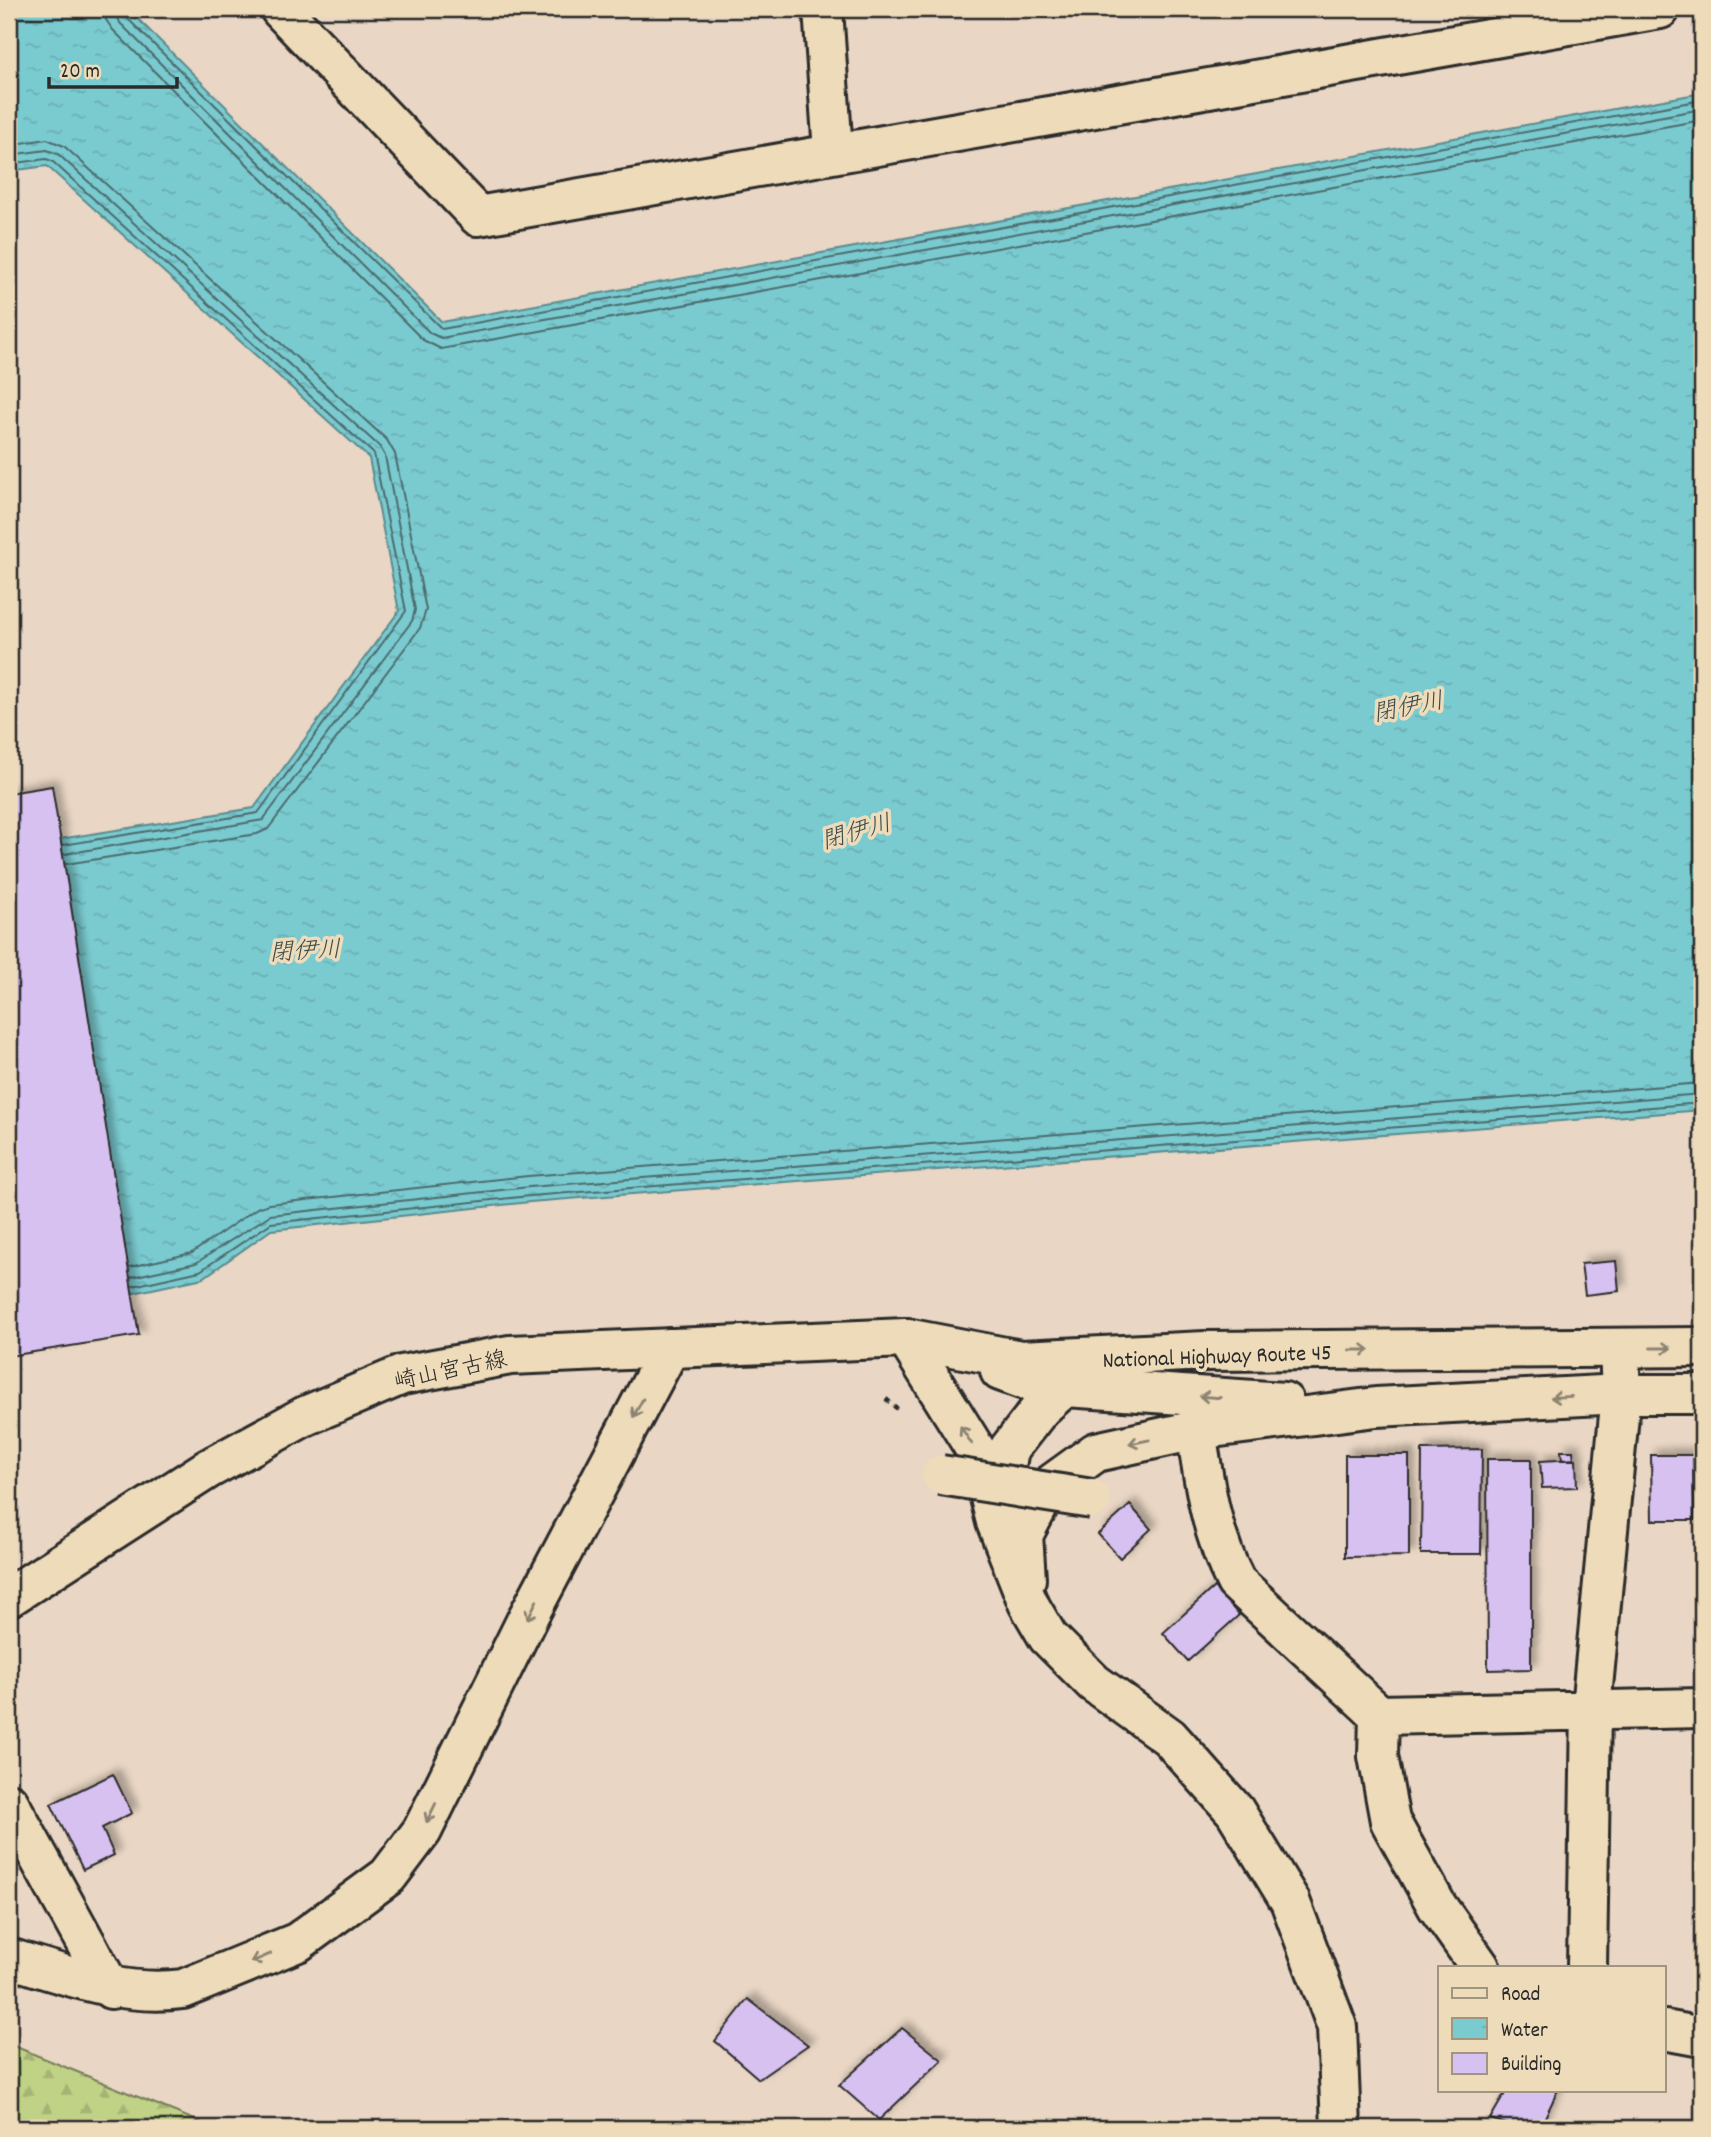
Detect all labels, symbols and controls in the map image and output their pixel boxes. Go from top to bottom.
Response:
scale bar [49,46,177,90]
text: 20 m [60,58,100,88]
water label: 閉伊川 [1370,685,1447,733]
water label: 閉伊川 [818,808,896,860]
water label: 閉伊川 [268,934,342,972]
street label: National Highway Route 45 [1102,1338,1332,1379]
one-way arrow [1650,1341,1673,1355]
one-way arrow [1349,1343,1372,1357]
street label: 崎山宮古線 [391,1344,510,1401]
one-way arrow [1199,1390,1222,1403]
one-way arrow [1550,1391,1572,1404]
one-way arrow [631,1398,645,1418]
one-way arrow [959,1426,974,1445]
one-way arrow [1128,1436,1151,1450]
one-way arrow [525,1599,538,1620]
one-way arrow [423,1802,437,1823]
one-way arrow [251,1952,273,1965]
legend [1438,1966,1666,2092]
text: Road [1501,1981,1540,2011]
text: Water [1501,2017,1548,2047]
text: Building [1501,2051,1561,2081]

